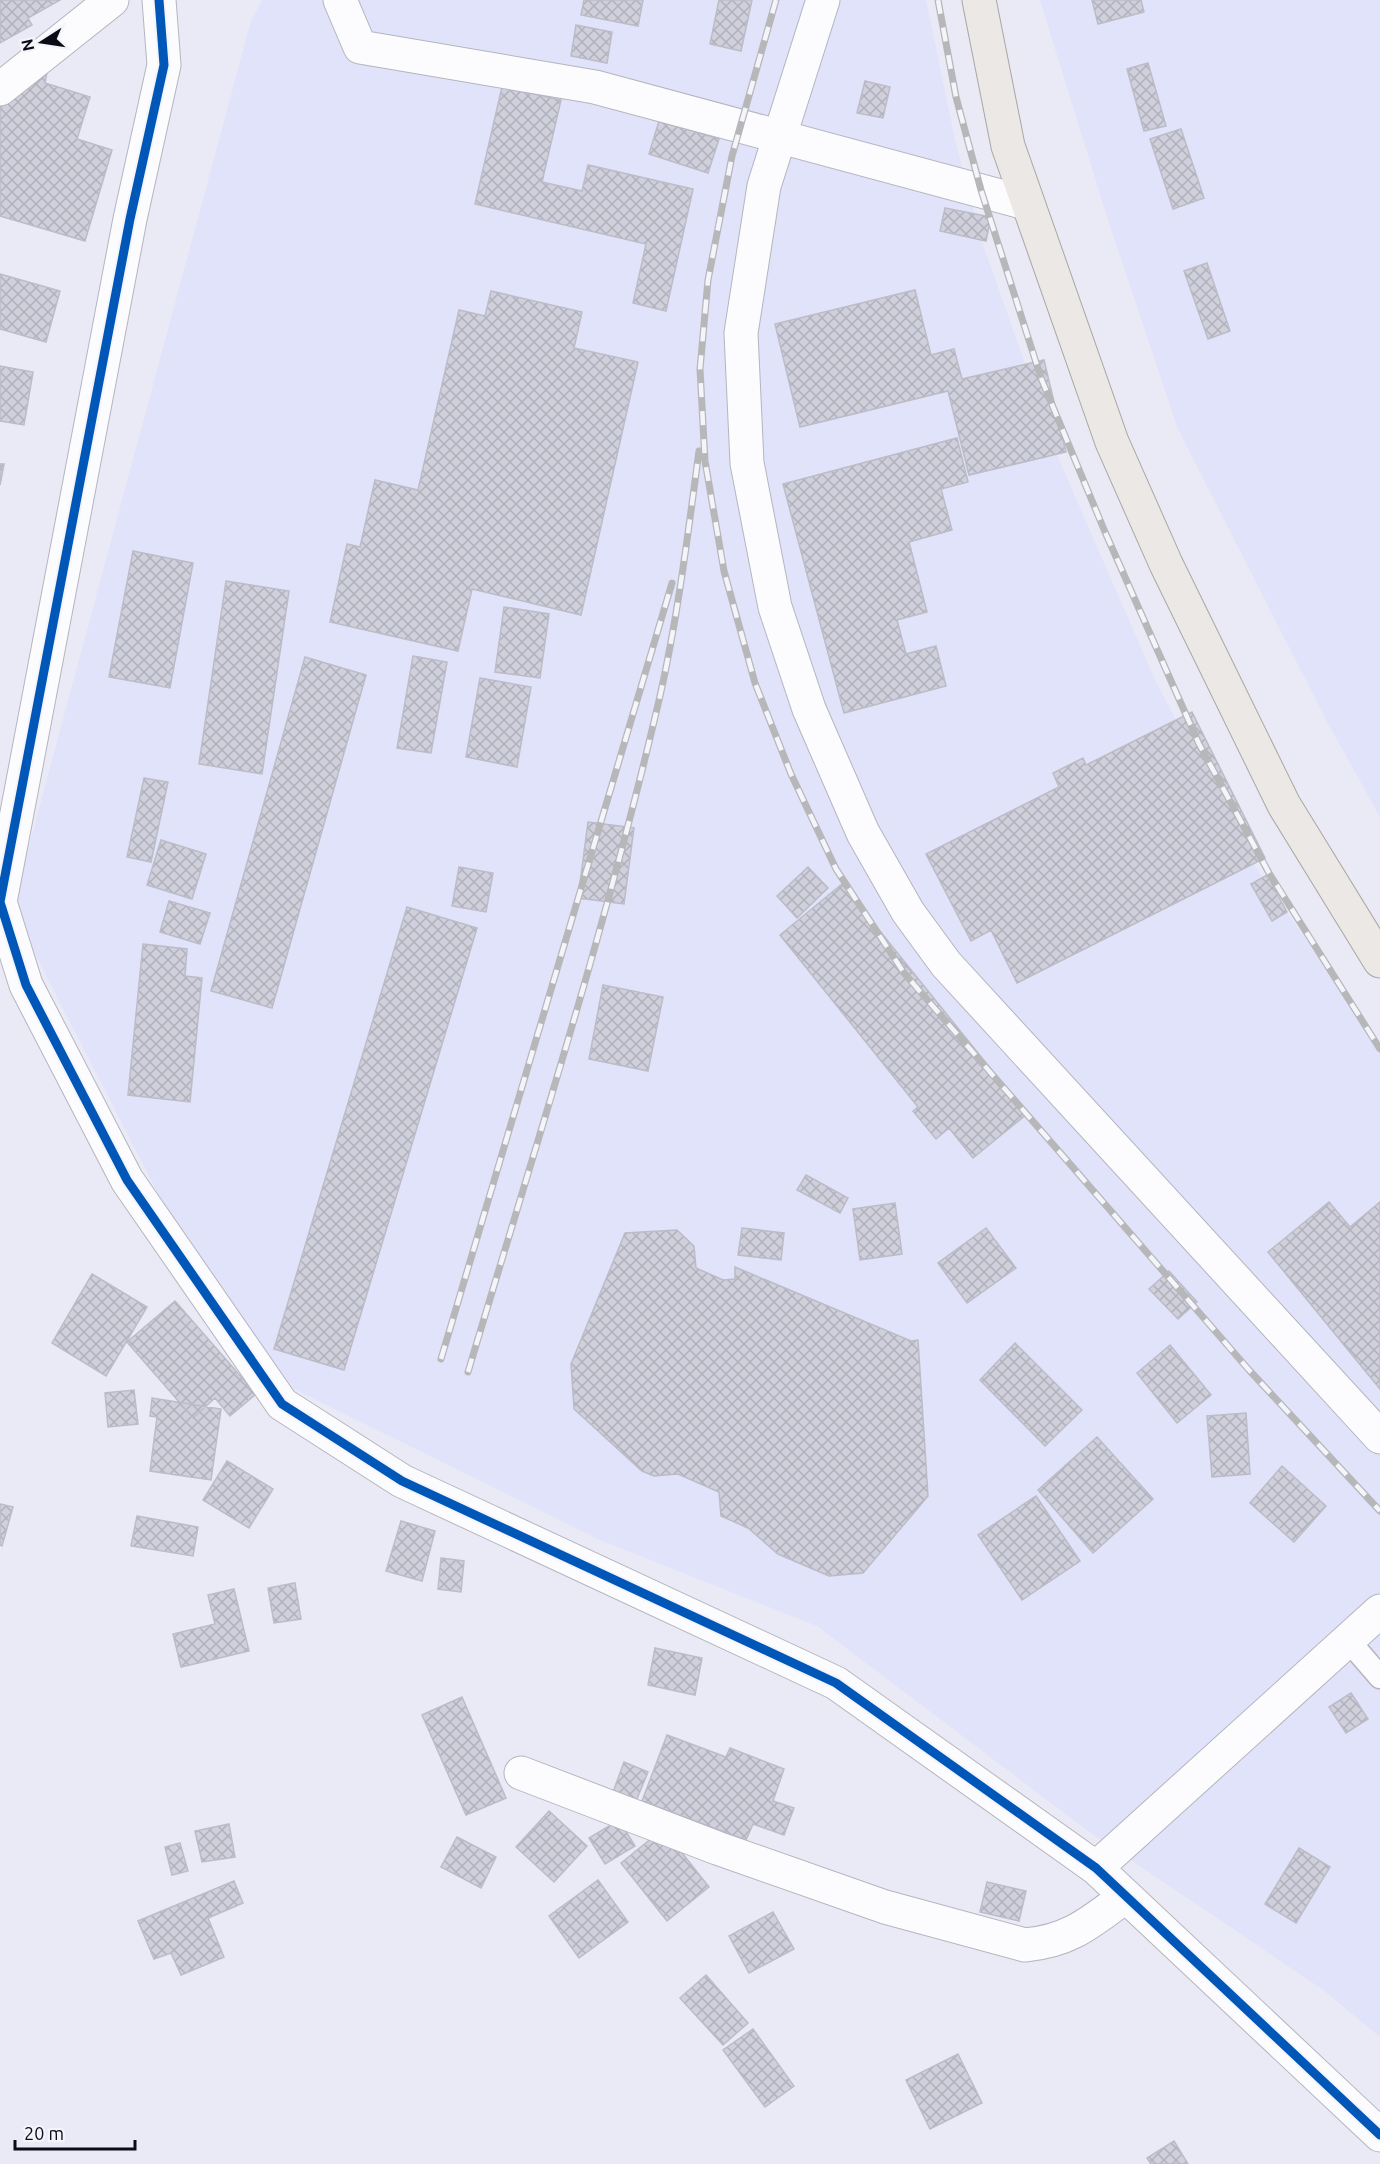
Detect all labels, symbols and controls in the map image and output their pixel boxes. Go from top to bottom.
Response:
north arrow [12,12,72,72]
text: N [17,37,37,53]
scale bar [15,2113,135,2151]
text: 20 m [24,2123,64,2143]

